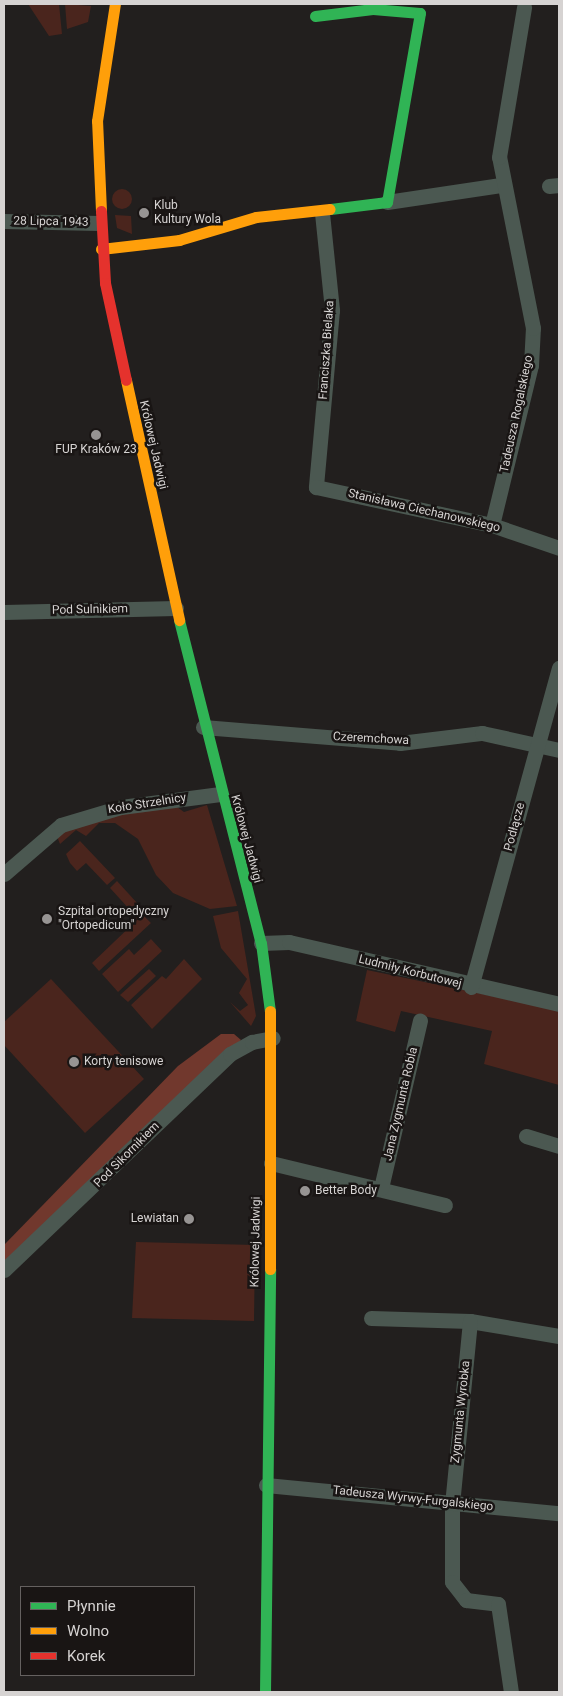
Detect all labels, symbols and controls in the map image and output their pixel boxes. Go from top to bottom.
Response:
place label: Klub Kultury Wola [154,199,221,227]
marker: Klub Kultury Wola [138,207,150,219]
street label: 28 Lipca 1943 [13,214,89,230]
street label: Franciszka Bielaka [316,300,338,400]
street label: Tadeusza Rogalskiego [497,354,537,474]
street label: Królowej Jadwigi [136,399,170,491]
marker: FUP Kraków 23 [90,429,102,441]
place label: FUP Kraków 23 [55,443,137,457]
street label: Stanisława Ciechanowskiego [347,486,501,536]
street label: Pod Sulnikiem [52,602,128,618]
street label: Czeremchowa [333,730,409,748]
street label: Koło Strzelnicy [107,791,187,817]
street label: Królowej Jadwigi [227,793,265,885]
street label: Podłącze [502,801,528,853]
place label: Szpital ortopedyczny "Ortopedicum" [58,905,169,933]
marker: Szpital ortopedyczny "Ortopedicum" [40,912,54,926]
street label: Ludmiły Korbutowej [357,952,463,992]
street label: Jana Zygmunta Robla [381,1046,421,1162]
place label: Korty tenisowe [84,1055,163,1069]
marker: Korty tenisowe [68,1056,80,1068]
street label: Pod Sikornikiem [91,1119,163,1191]
place label: Better Body [315,1184,377,1198]
marker: Better Body [299,1185,311,1197]
street label: Królowej Jadwigi [248,1196,264,1288]
place label: Lewiatan [131,1212,179,1226]
marker: Lewiatan [183,1213,195,1225]
street label: Zygmunta Wyrobka [448,1360,474,1464]
street label: Tadeusza Wyrwy-Furgalskiego [332,1483,494,1515]
legend [20,1586,195,1676]
text: Płynnie [67,1597,116,1615]
text: Wolno [67,1622,109,1640]
text: Korek [67,1647,105,1665]

